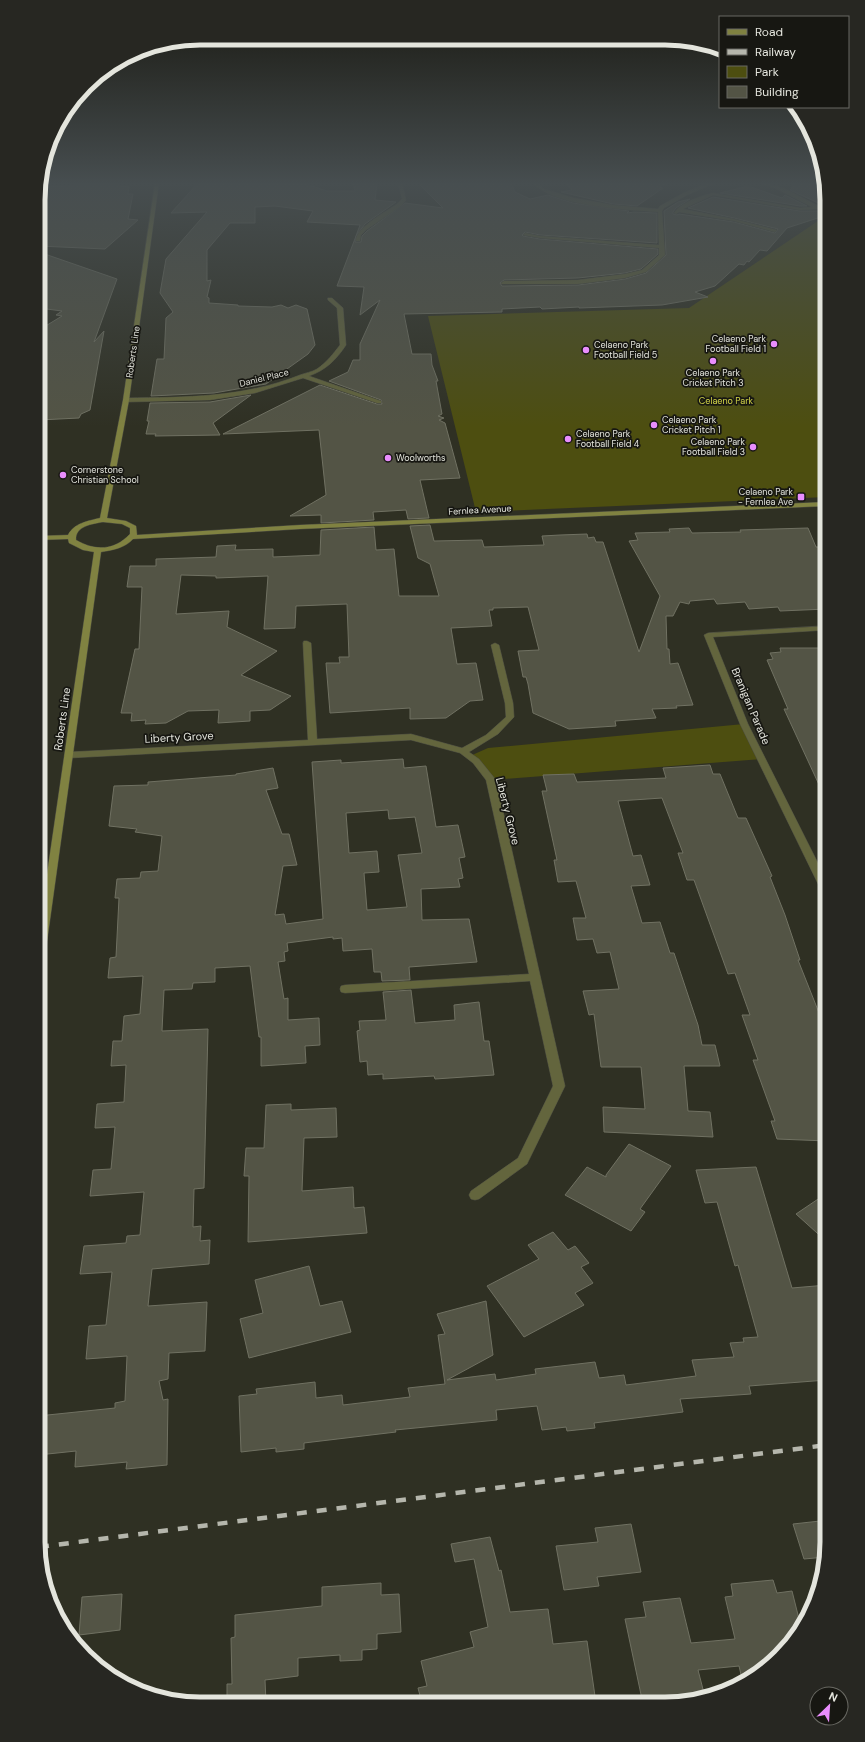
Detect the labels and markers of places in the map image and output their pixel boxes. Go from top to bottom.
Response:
place label: Celaeno Park Football Field 1 [705,333,766,355]
place label: Celaeno Park Football Field 5 [594,339,657,361]
marker: Celaeno Park Football Field 1 [769,339,779,349]
marker: Celaeno Park Football Field 5 [581,345,591,355]
marker: Celaeno Park Cricket Pitch 3 [708,356,718,366]
place label: Celaeno Park Cricket Pitch 3 [682,367,744,389]
place label: Celaeno Park Cricket Pitch 1 [662,414,721,436]
marker: Celaeno Park Cricket Pitch 1 [649,420,659,430]
place label: Celaeno Park Football Field 4 [576,428,640,450]
marker: Celaeno Park Football Field 4 [563,434,573,444]
place label: Celaeno Park Football Field 3 [682,436,745,458]
marker: Celaeno Park Football Field 3 [748,442,758,452]
place label: Woolworths [396,452,446,464]
marker: Woolworths [383,453,393,463]
place label: Cornerstone Christian School [71,464,139,486]
marker: Cornerstone Christian School [58,470,68,480]
place label: Celaeno Park - Fernlea Ave [738,486,793,508]
marker: Celaeno Park - Fernlea Ave [796,492,806,502]

